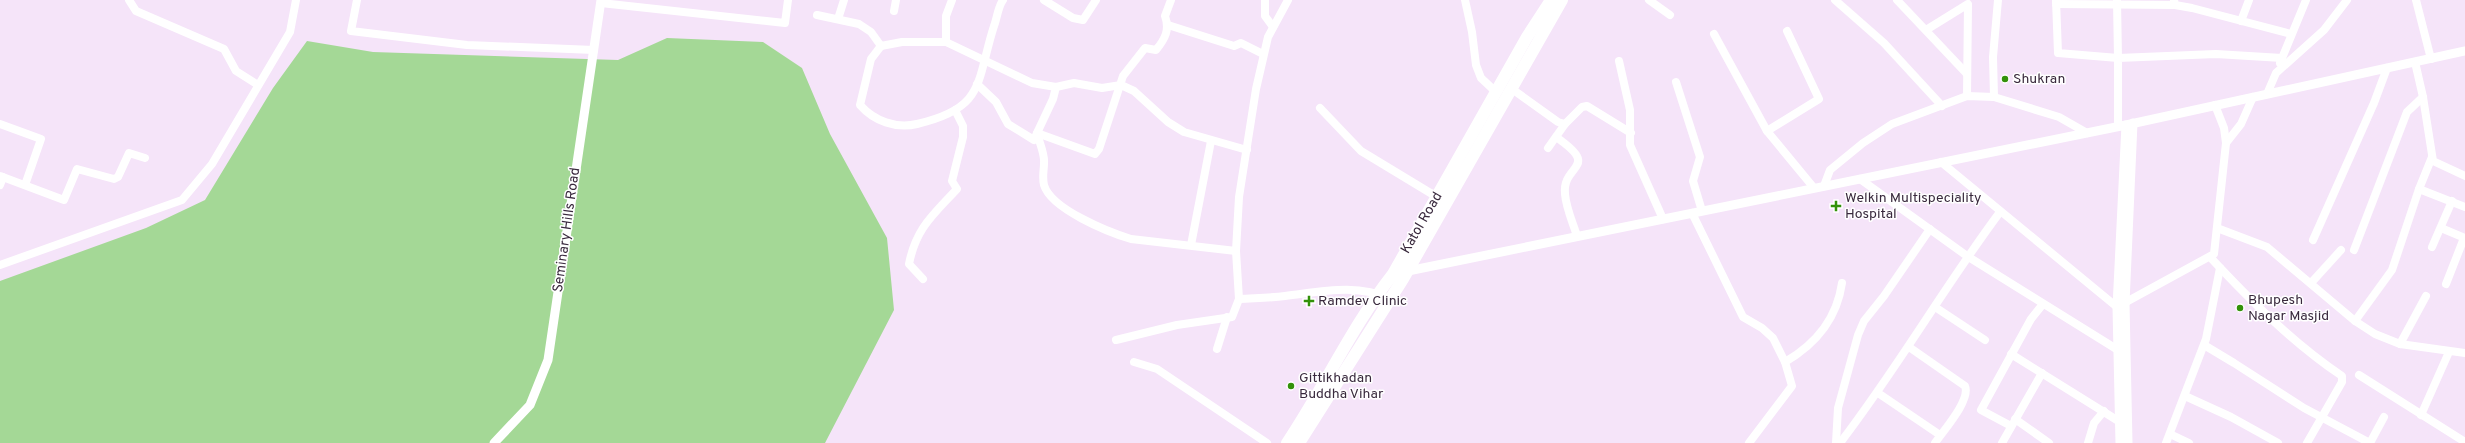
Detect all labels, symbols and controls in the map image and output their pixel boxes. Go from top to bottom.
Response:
place label: Shukran [2013,71,2065,88]
marker: Shukran [2000,74,2010,84]
street label: Seminary Hills Road [550,166,584,294]
street label: Katol Road [1398,189,1446,257]
place label: Welkin Multispeciality Hospital [1845,190,1981,223]
marker: Welkin Multispeciality Hospital [1830,200,1842,212]
place label: Bhupesh Nagar Masjid [2248,292,2329,325]
place label: Ramdev Clinic [1318,293,1407,310]
marker: Ramdev Clinic [1303,295,1315,307]
marker: Bhupesh Nagar Masjid [2235,303,2245,313]
place label: Gittikhadan Buddha Vihar [1299,370,1384,403]
marker: Gittikhadan Buddha Vihar [1286,381,1296,391]

